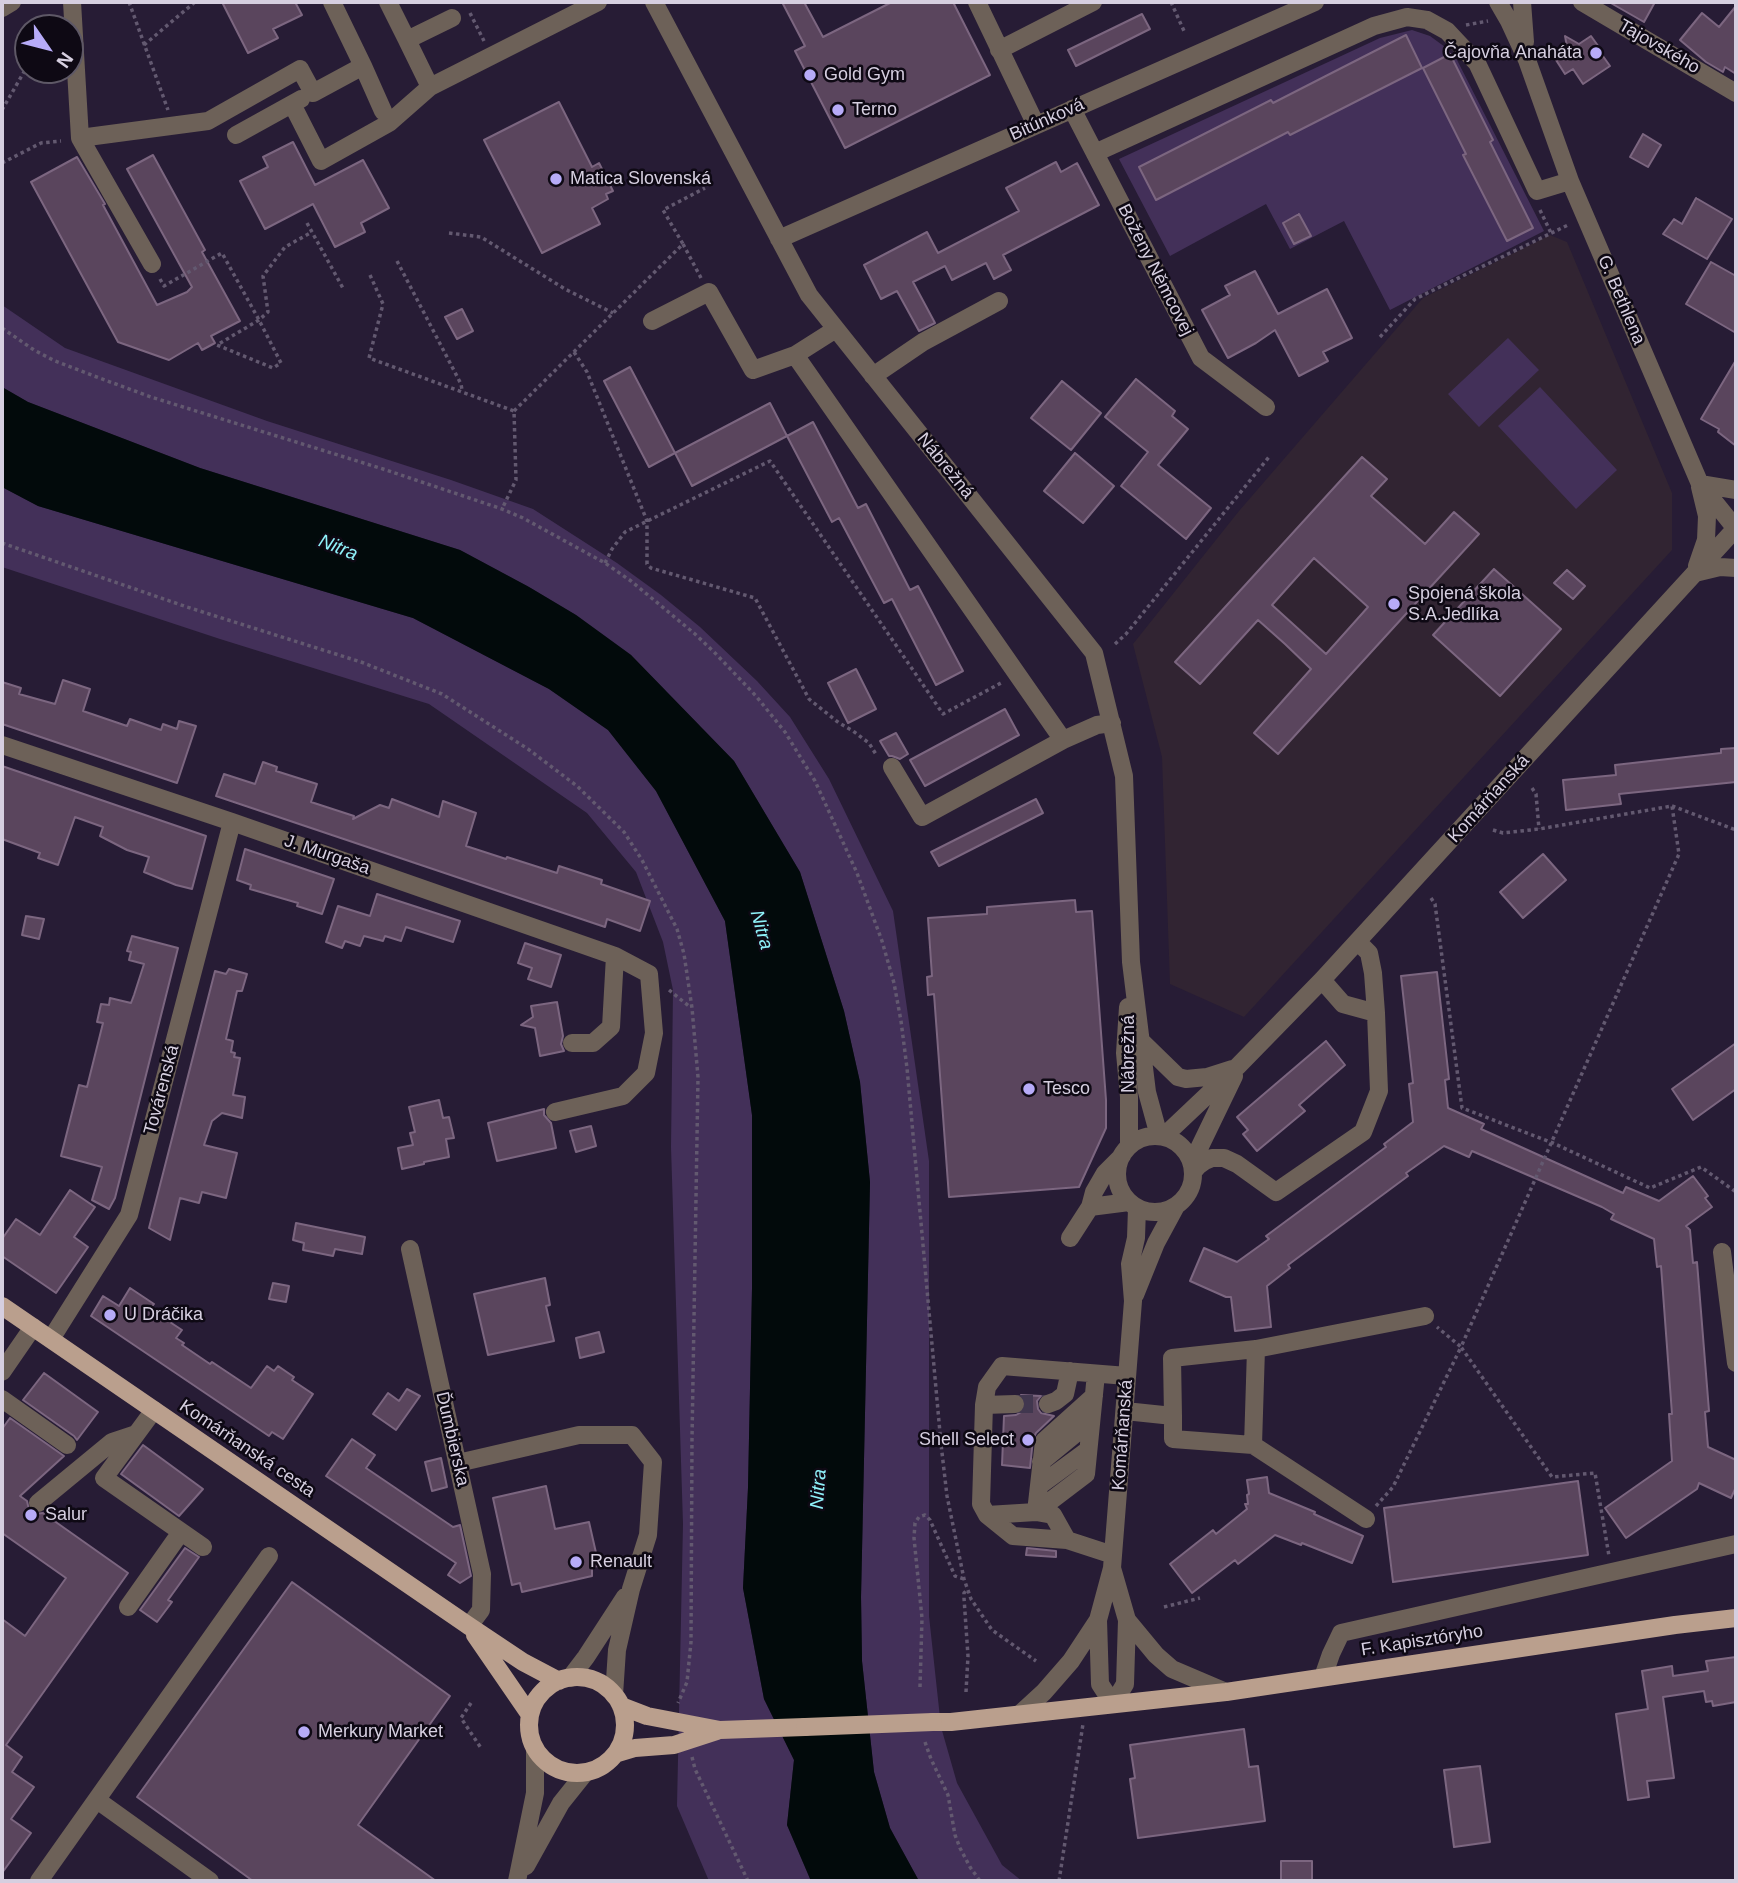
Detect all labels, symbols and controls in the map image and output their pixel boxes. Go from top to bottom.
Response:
north arrow [14,14,84,84]
street label: Tajovského [1615,15,1703,79]
place label: Čajovňa Anaháta [1444,42,1582,64]
marker: Čajovňa Anaháta [1588,45,1604,61]
text: N [52,49,78,72]
place label: Gold Gym [824,64,905,86]
marker: Gold Gym [802,67,818,83]
street label: Bitúnková [1006,94,1088,146]
place label: Terno [852,99,897,121]
marker: Terno [830,102,846,118]
place label: Matica Slovenská [570,168,711,190]
marker: Matica Slovenská [548,171,564,187]
street label: Boženy Němcovej [1112,200,1198,340]
street label: G. Bethlena [1592,252,1650,348]
street label: Nábrežná [912,429,978,503]
water label: Nitra [315,530,361,566]
place label: Spojená škola S.A.Jedlíka [1408,583,1521,626]
marker: Spojená škola S.A.Jedlíka [1386,596,1402,612]
street label: Komárňanská [1444,751,1534,847]
street label: J. Murgaša [281,830,373,880]
water label: Nitra [745,908,777,952]
street label: Nábrežná [1118,1015,1140,1093]
street label: Továrenská [140,1043,184,1137]
place label: Tesco [1043,1078,1090,1100]
marker: Tesco [1021,1081,1037,1097]
place label: U Dráčika [124,1304,203,1326]
marker: U Dráčika [102,1307,118,1323]
street label: Komárňanská [1108,1379,1138,1491]
street label: Ďumbierska [431,1390,473,1488]
street label: Komárňanská cesta [175,1396,319,1502]
place label: Shell Select [919,1429,1014,1451]
marker: Shell Select [1020,1432,1036,1448]
water label: Nitra [806,1468,832,1510]
place label: Salur [45,1504,87,1526]
marker: Salur [23,1507,39,1523]
place label: Renault [590,1551,652,1573]
marker: Renault [568,1554,584,1570]
street label: F. Kapisztóryho [1360,1621,1484,1661]
place label: Merkury Market [318,1721,443,1743]
marker: Merkury Market [296,1724,312,1740]

